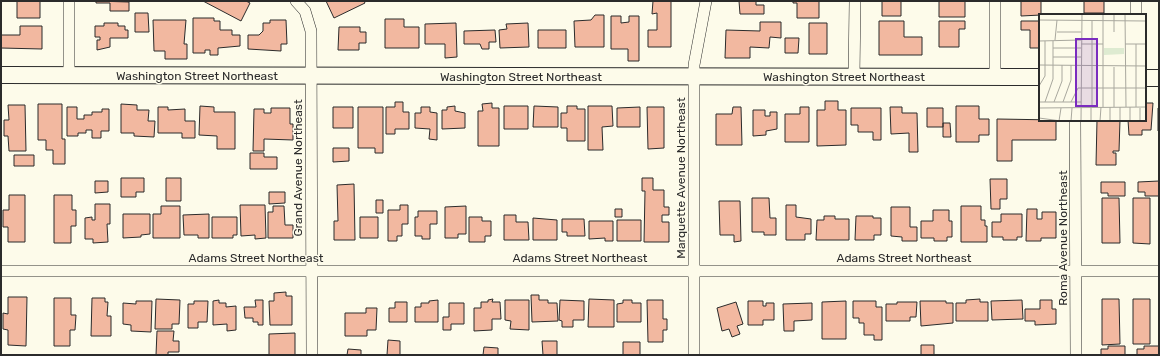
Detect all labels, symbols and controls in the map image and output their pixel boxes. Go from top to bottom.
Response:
inset map [1039,14,1146,121]
street label: Washington Street Northeast [116,69,278,83]
street label: Washington Street Northeast [440,70,602,84]
street label: Washington Street Northeast [763,70,925,84]
street label: Marquette Avenue Northeast [674,97,688,259]
street label: Grand Avenue Northeast [291,99,305,237]
street label: Roma Avenue Northeast [1056,170,1070,306]
street label: Adams Street Northeast [188,251,324,265]
street label: Adams Street Northeast [512,251,648,265]
street label: Adams Street Northeast [836,251,972,265]

